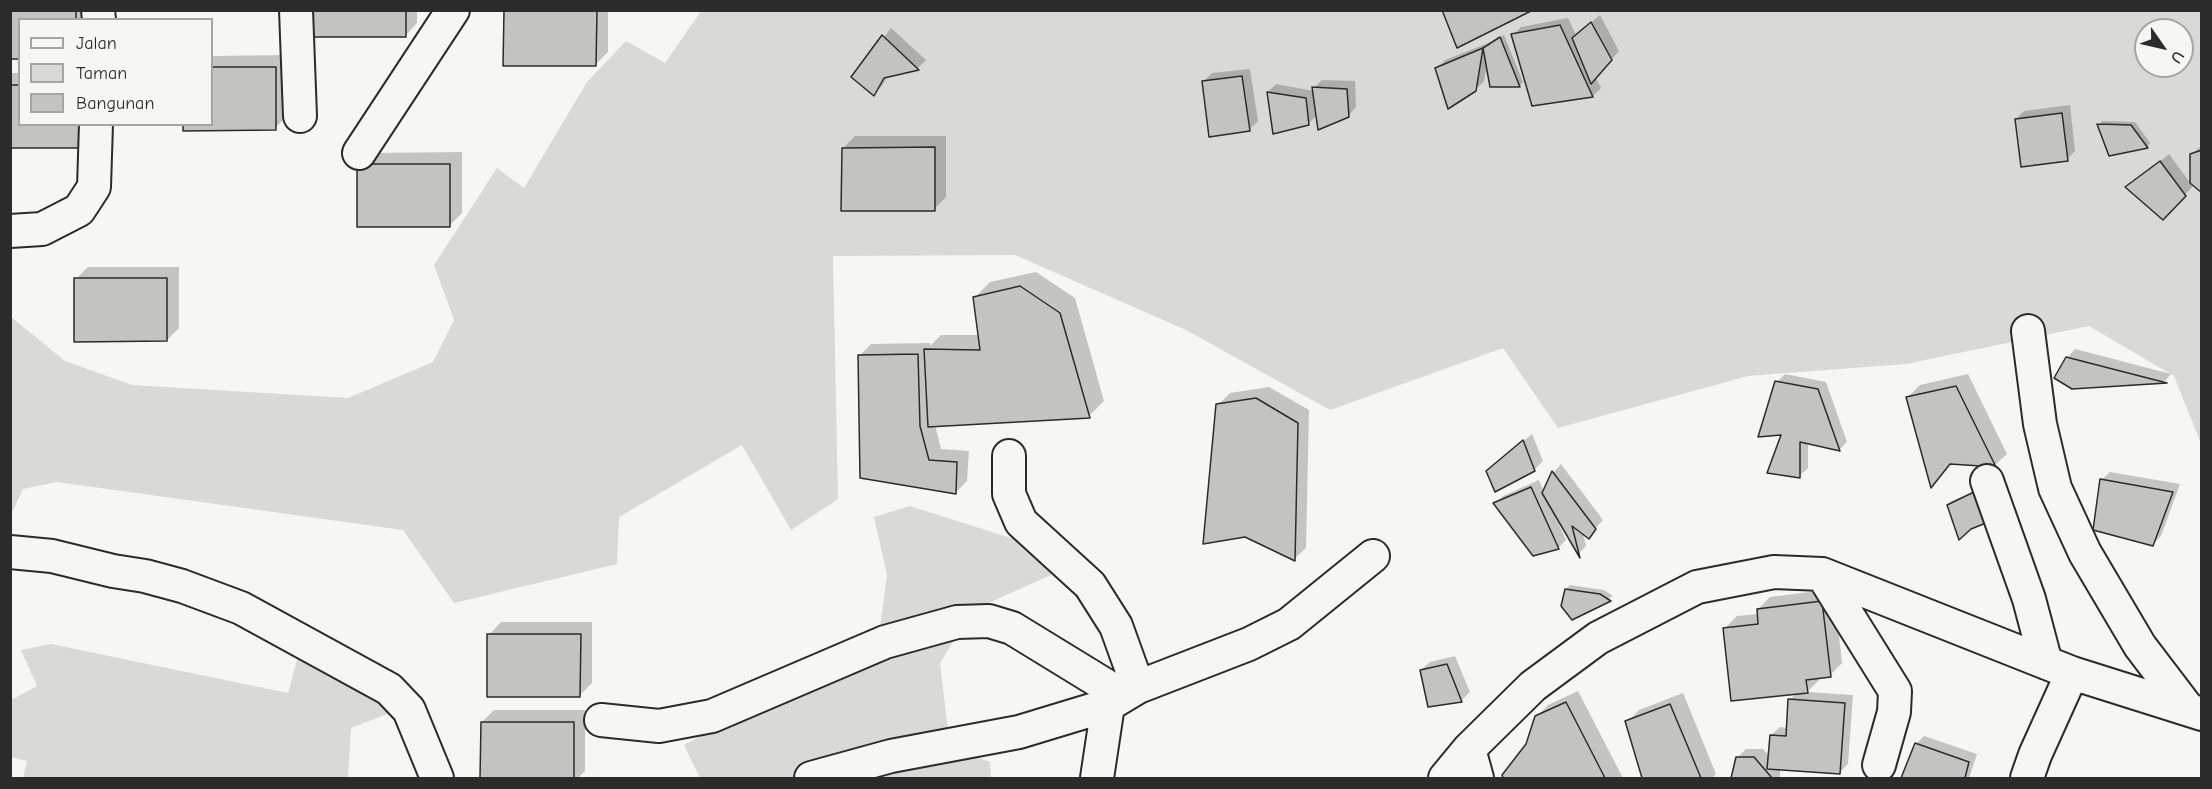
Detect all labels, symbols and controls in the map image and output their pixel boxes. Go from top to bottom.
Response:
legend [18,18,213,126]
north arrow [2134,18,2194,78]
text: Jalan [76,33,117,54]
text: U [2167,47,2188,66]
text: Taman [76,63,127,84]
text: Bangunan [76,93,154,114]

